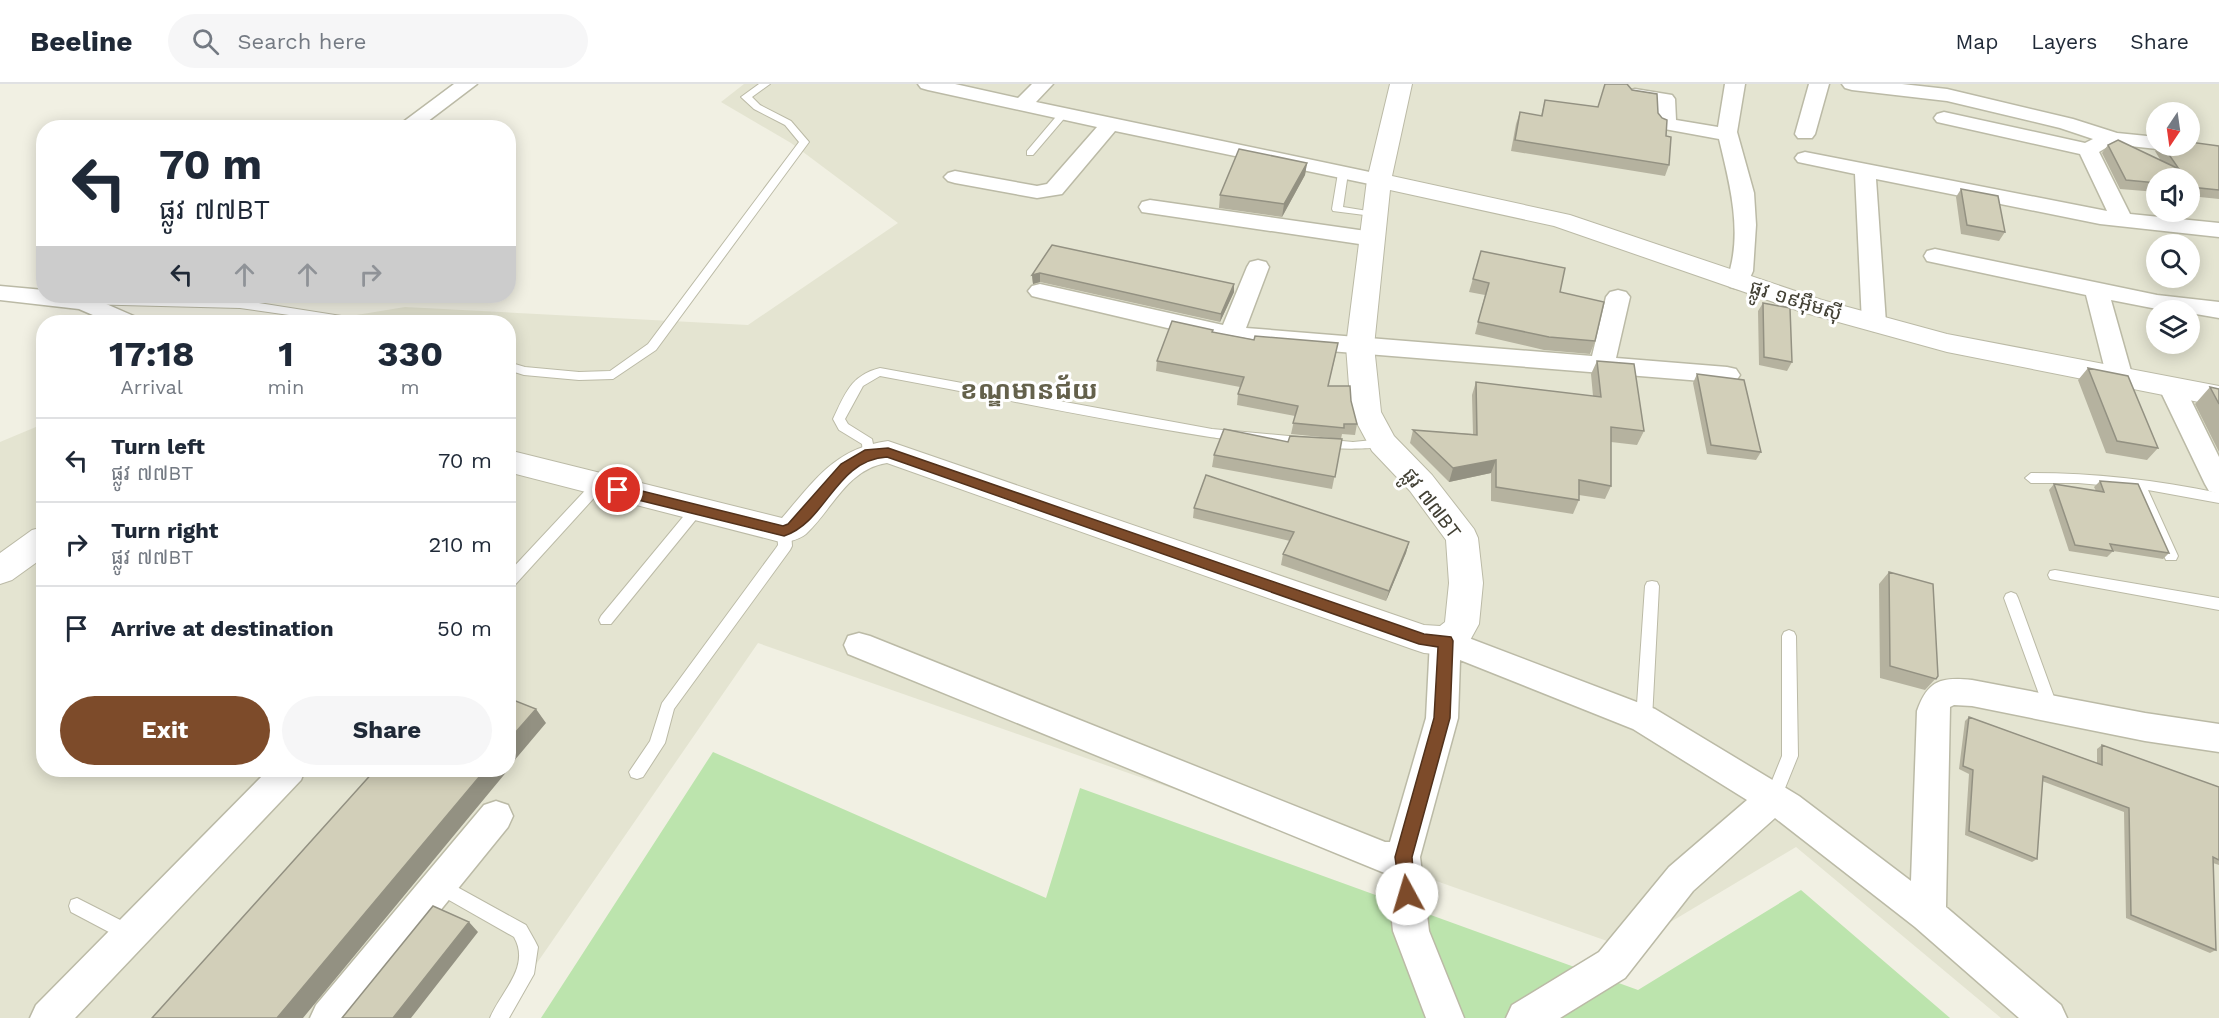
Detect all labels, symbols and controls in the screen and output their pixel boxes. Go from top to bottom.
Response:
search box [168,14,588,68]
text: Beeline [30,25,132,58]
icon: search [189,25,222,58]
text: Search here [237,29,366,54]
text: Map [1955,29,1998,54]
text: Layers [2031,29,2097,54]
text: Share [2130,29,2189,54]
north arrow [2146,102,2200,156]
map controls [2146,102,2200,354]
text: 70 m [159,140,262,189]
icon: left [60,144,138,222]
button: sound [2146,168,2200,222]
text: ផ្លូវ ៧៧BT [159,194,270,226]
button: search [2146,234,2200,288]
icon: left [165,258,198,291]
icon: ahead [228,258,261,291]
icon: ahead [291,258,324,291]
icon: right [354,258,387,291]
street label: ផ្លូវ ១៩អ៊ឹមស៊ី [1745,275,1845,332]
button: layers [2146,300,2200,354]
text: 17:18 [109,333,195,375]
text: 1 [278,333,294,375]
text: 330 [377,333,443,375]
district label: ខណ្ឌមានជ័យ [960,374,1098,407]
text: Arrival [121,375,183,399]
text: min [268,375,304,399]
text: m [401,375,420,399]
text: Turn left [111,434,205,459]
icon: left [60,444,93,477]
text: 70 m [438,448,492,473]
text: ផ្លូវ ៧៧BT [111,461,193,485]
street label: ផ្លូវ ៧៧BT [1392,463,1466,547]
pin [592,464,643,515]
icon: arrive [601,473,634,506]
text: Turn right [111,518,218,543]
icon: right [60,528,93,561]
text: 210 m [428,532,492,557]
text: ផ្លូវ ៧៧BT [111,545,193,569]
icon: arrive [60,612,93,645]
text: Arrive at destination [111,616,334,641]
text: 50 m [437,616,492,641]
button: Exit [60,696,270,765]
button: Share [282,696,492,765]
position arrow [1375,862,1439,926]

